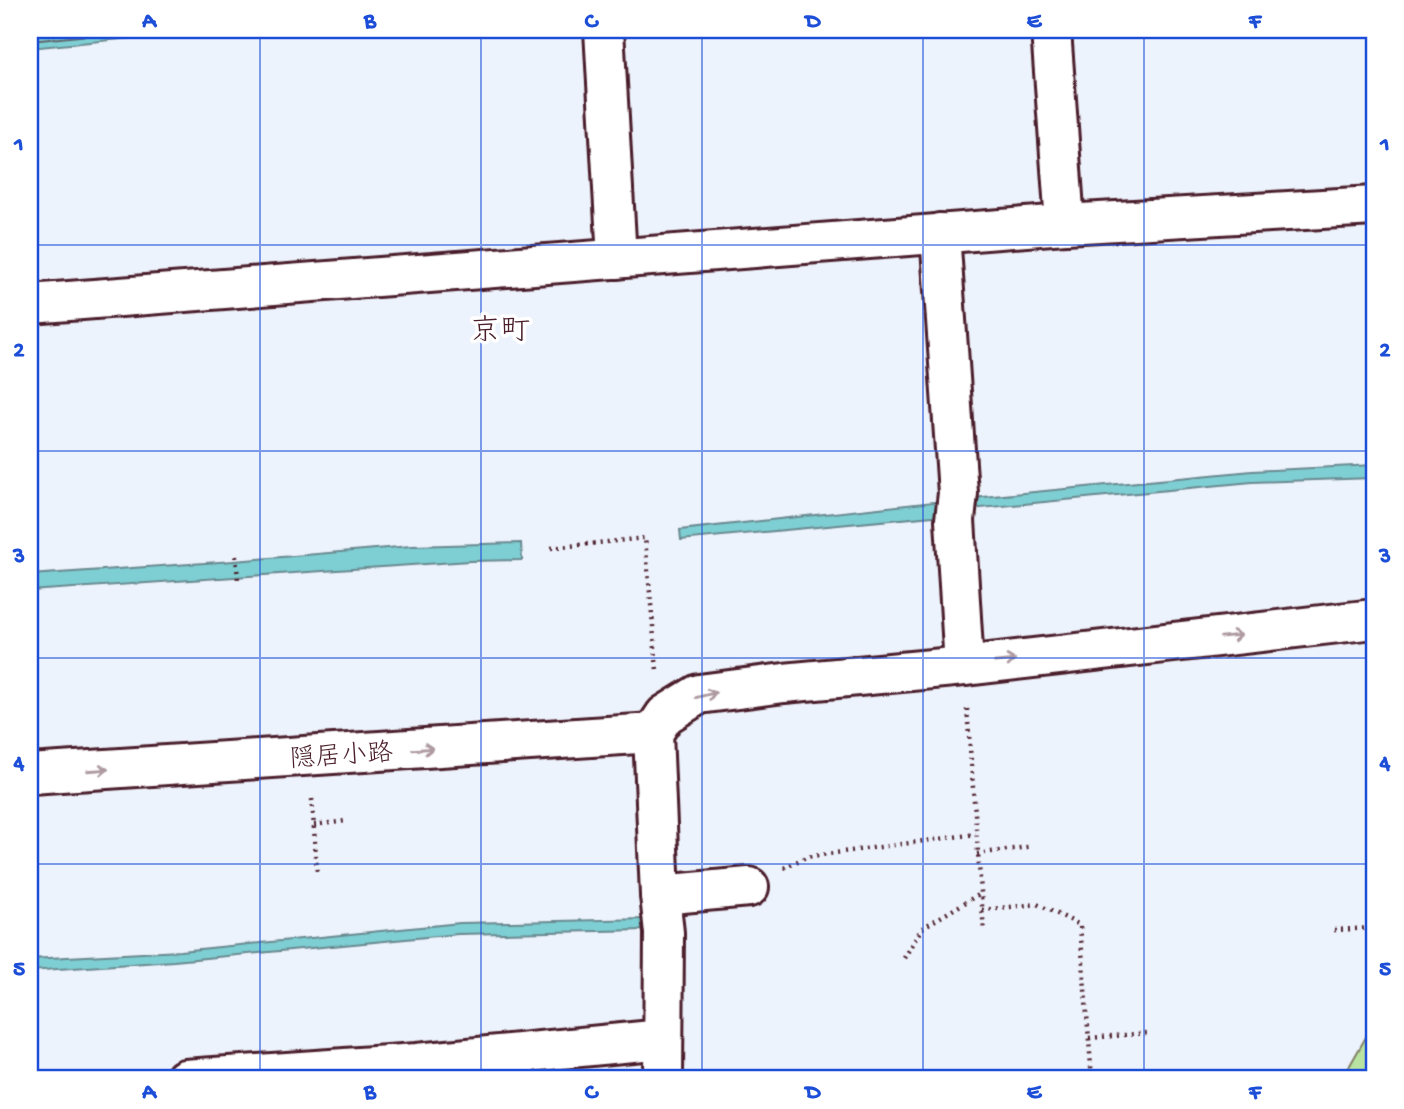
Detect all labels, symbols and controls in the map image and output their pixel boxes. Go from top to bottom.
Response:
text: A [141,9,157,36]
text: B [363,9,377,36]
text: C [585,9,600,36]
text: D [804,9,822,36]
text: E [1027,9,1043,36]
text: F [1248,9,1263,36]
text: 1 [13,132,24,159]
text: 1 [1379,132,1390,159]
district label: 京町 [470,315,530,351]
text: 2 [13,338,25,365]
text: 2 [1379,338,1391,365]
text: 3 [12,544,25,571]
text: 3 [1378,544,1391,571]
one-way arrow [1219,629,1242,642]
one-way arrow [993,655,1016,668]
one-way arrow [694,688,717,701]
street label: 隠居小路 [288,738,394,778]
one-way arrow [411,742,434,755]
text: 4 [13,751,25,778]
text: 4 [1379,751,1391,778]
one-way arrow [86,763,109,776]
text: 5 [13,957,25,984]
text: 5 [1379,957,1391,984]
text: A [141,1080,157,1107]
text: B [363,1080,377,1107]
text: C [585,1080,600,1107]
text: D [804,1080,822,1107]
text: E [1027,1080,1043,1107]
text: F [1248,1080,1263,1107]

